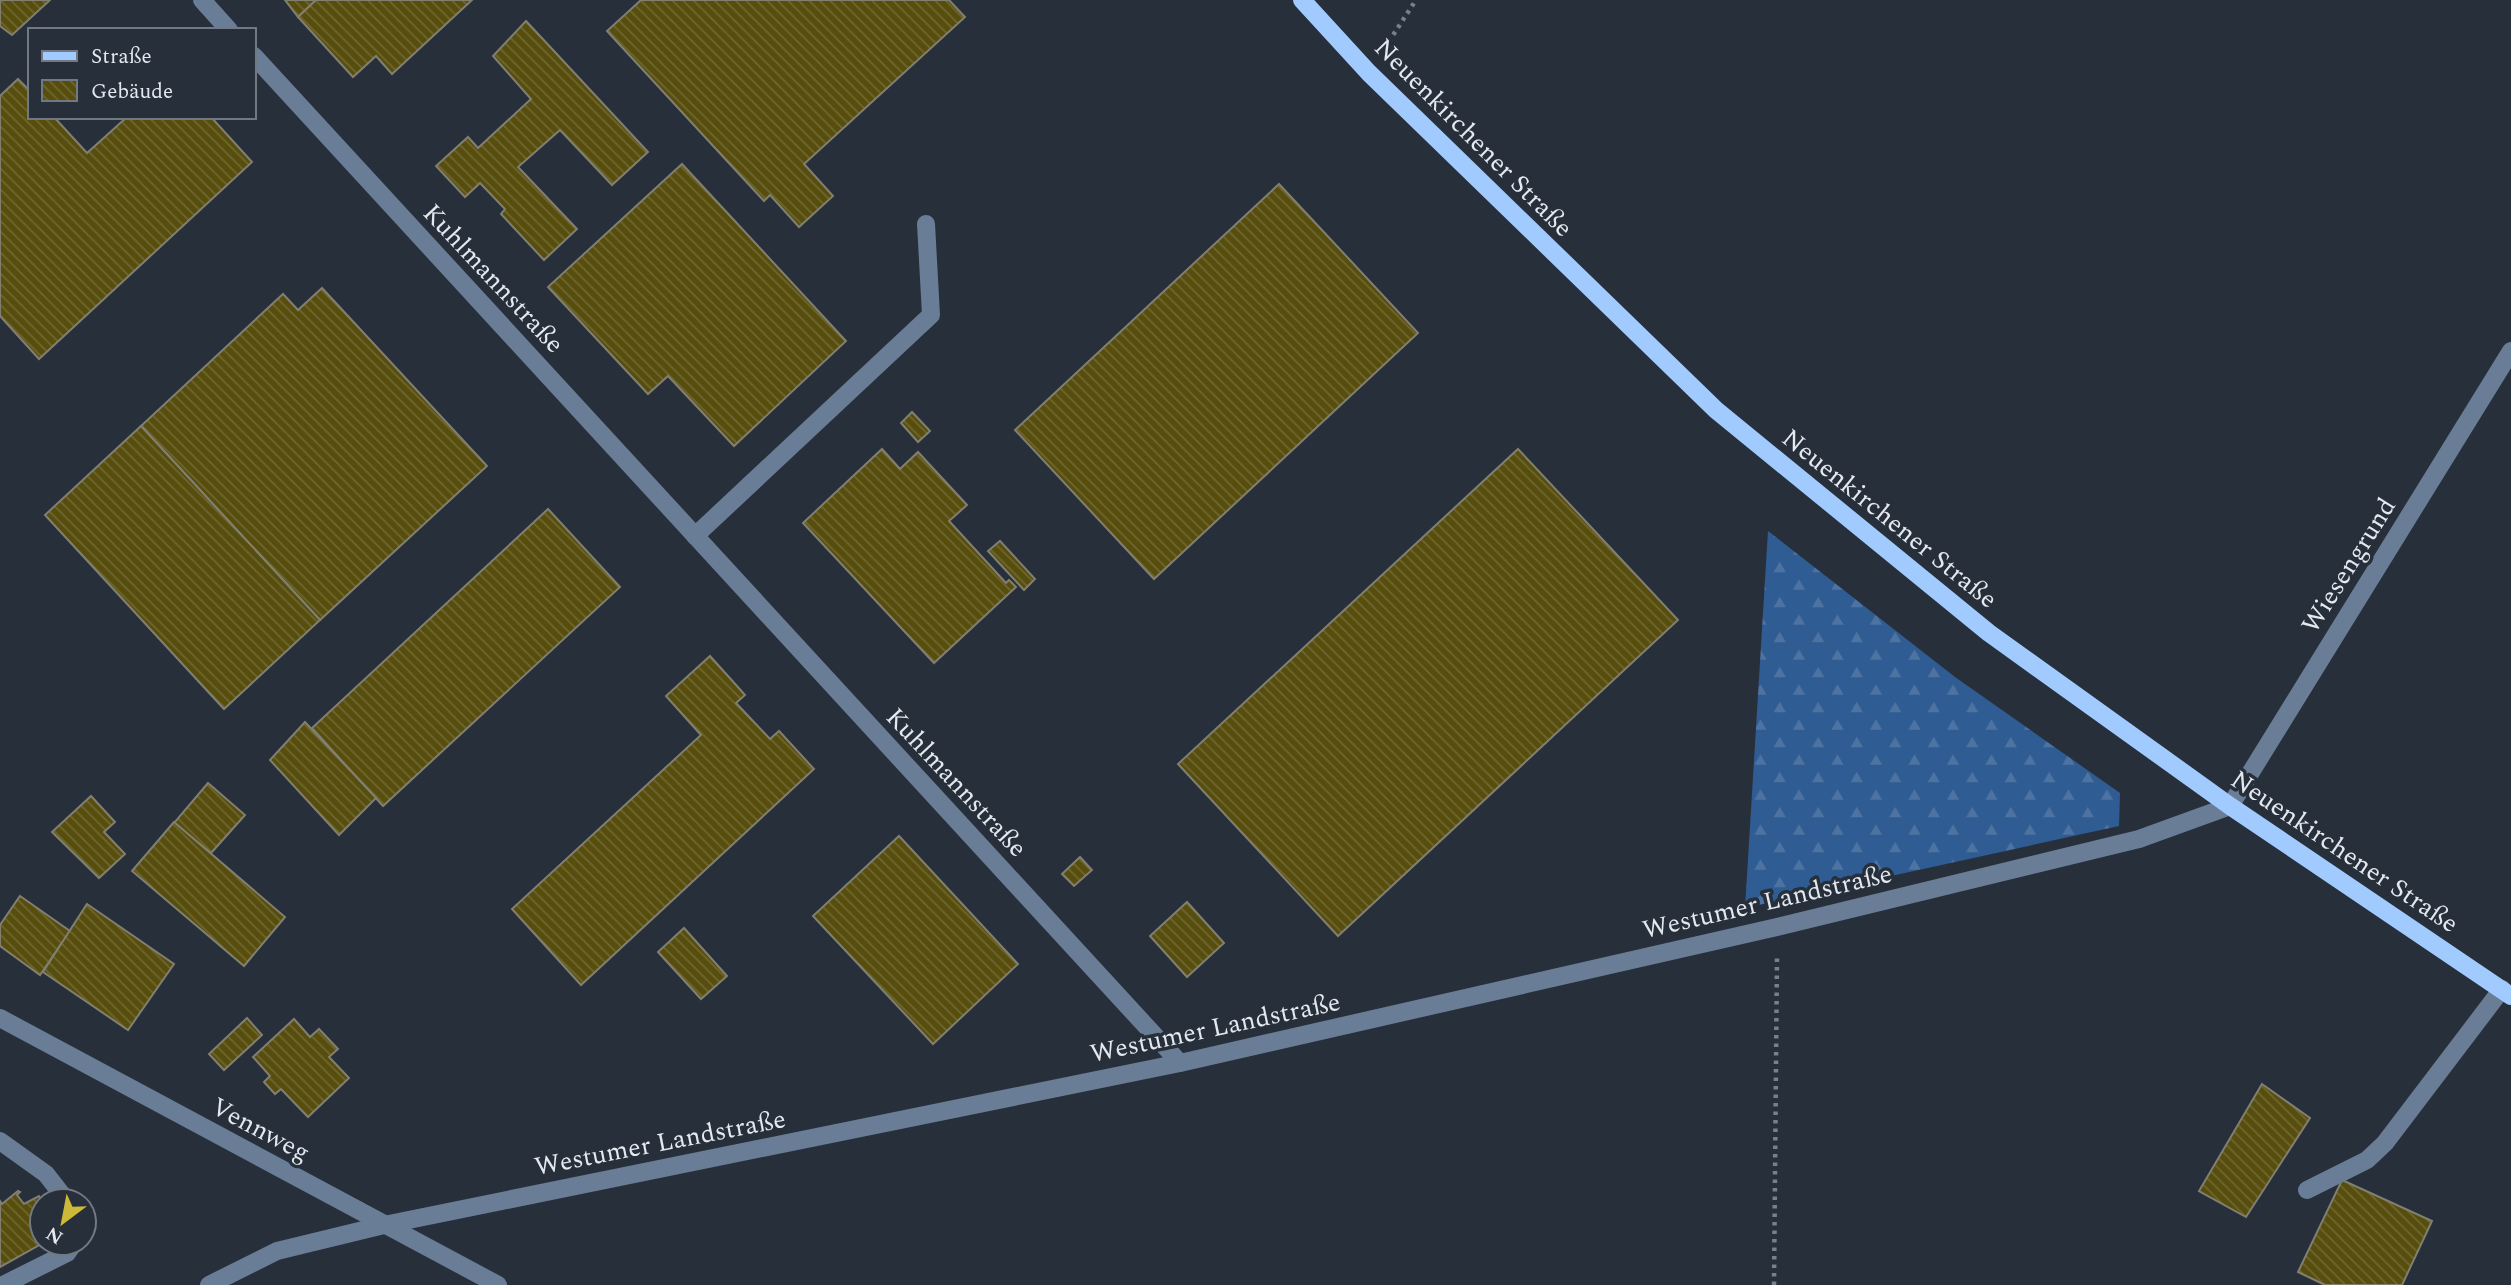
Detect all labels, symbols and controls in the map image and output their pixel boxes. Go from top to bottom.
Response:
legend [28,28,256,119]
street label: Neuenkirchener Straße [1364,29,1582,247]
text: Straße [91,41,152,73]
text: Gebäude [91,76,173,108]
street label: Kuhlmannstraße [413,195,574,363]
street label: Neuenkirchener Straße [1773,419,2006,619]
street label: Wiesengrund [2291,490,2406,641]
street label: Kuhlmannstraße [876,699,1037,867]
street label: Neuenkirchener Straße [2222,760,2467,943]
street label: Westumer Landstraße [1639,854,1896,950]
street label: Westumer Landstraße [1086,982,1344,1074]
street label: Vennweg [204,1087,317,1173]
street label: Westumer Landstraße [531,1099,789,1187]
north arrow [28,1187,98,1257]
text: N [41,1219,69,1252]

